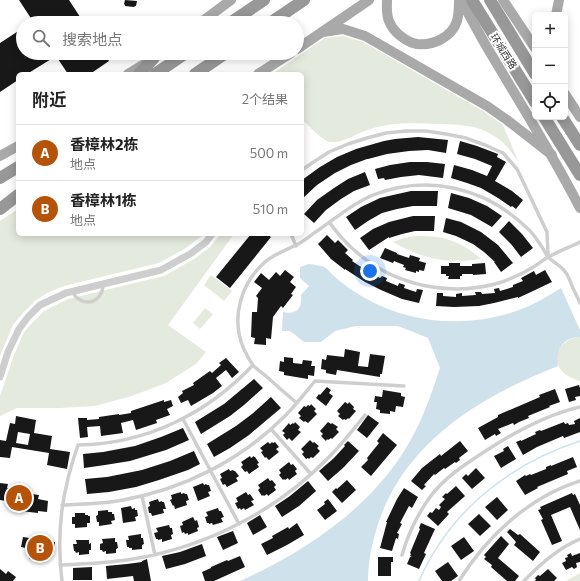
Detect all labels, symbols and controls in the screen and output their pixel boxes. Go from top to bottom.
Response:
map controls [532,12,568,120]
button: + [532,12,568,48]
search box [16,16,304,60]
icon: search [30,27,52,49]
text: 搜索地点 [62,30,122,48]
street label: 环城西路 [488,31,520,71]
button: − [532,48,568,84]
button: locate [532,84,568,120]
text: 附近 [32,89,66,110]
text: 2个结果 [242,91,288,107]
text: 香樟林2栋 [70,135,139,153]
text: A [40,145,50,161]
text: 500 m [250,145,288,161]
text: 地点 [70,156,96,172]
text: 香樟林1栋 [70,191,137,209]
text: B [41,201,49,217]
text: 510 m [253,201,288,217]
text: 地点 [70,212,96,228]
your location [360,261,380,281]
pin: A [6,483,32,513]
pin: B [27,533,53,563]

